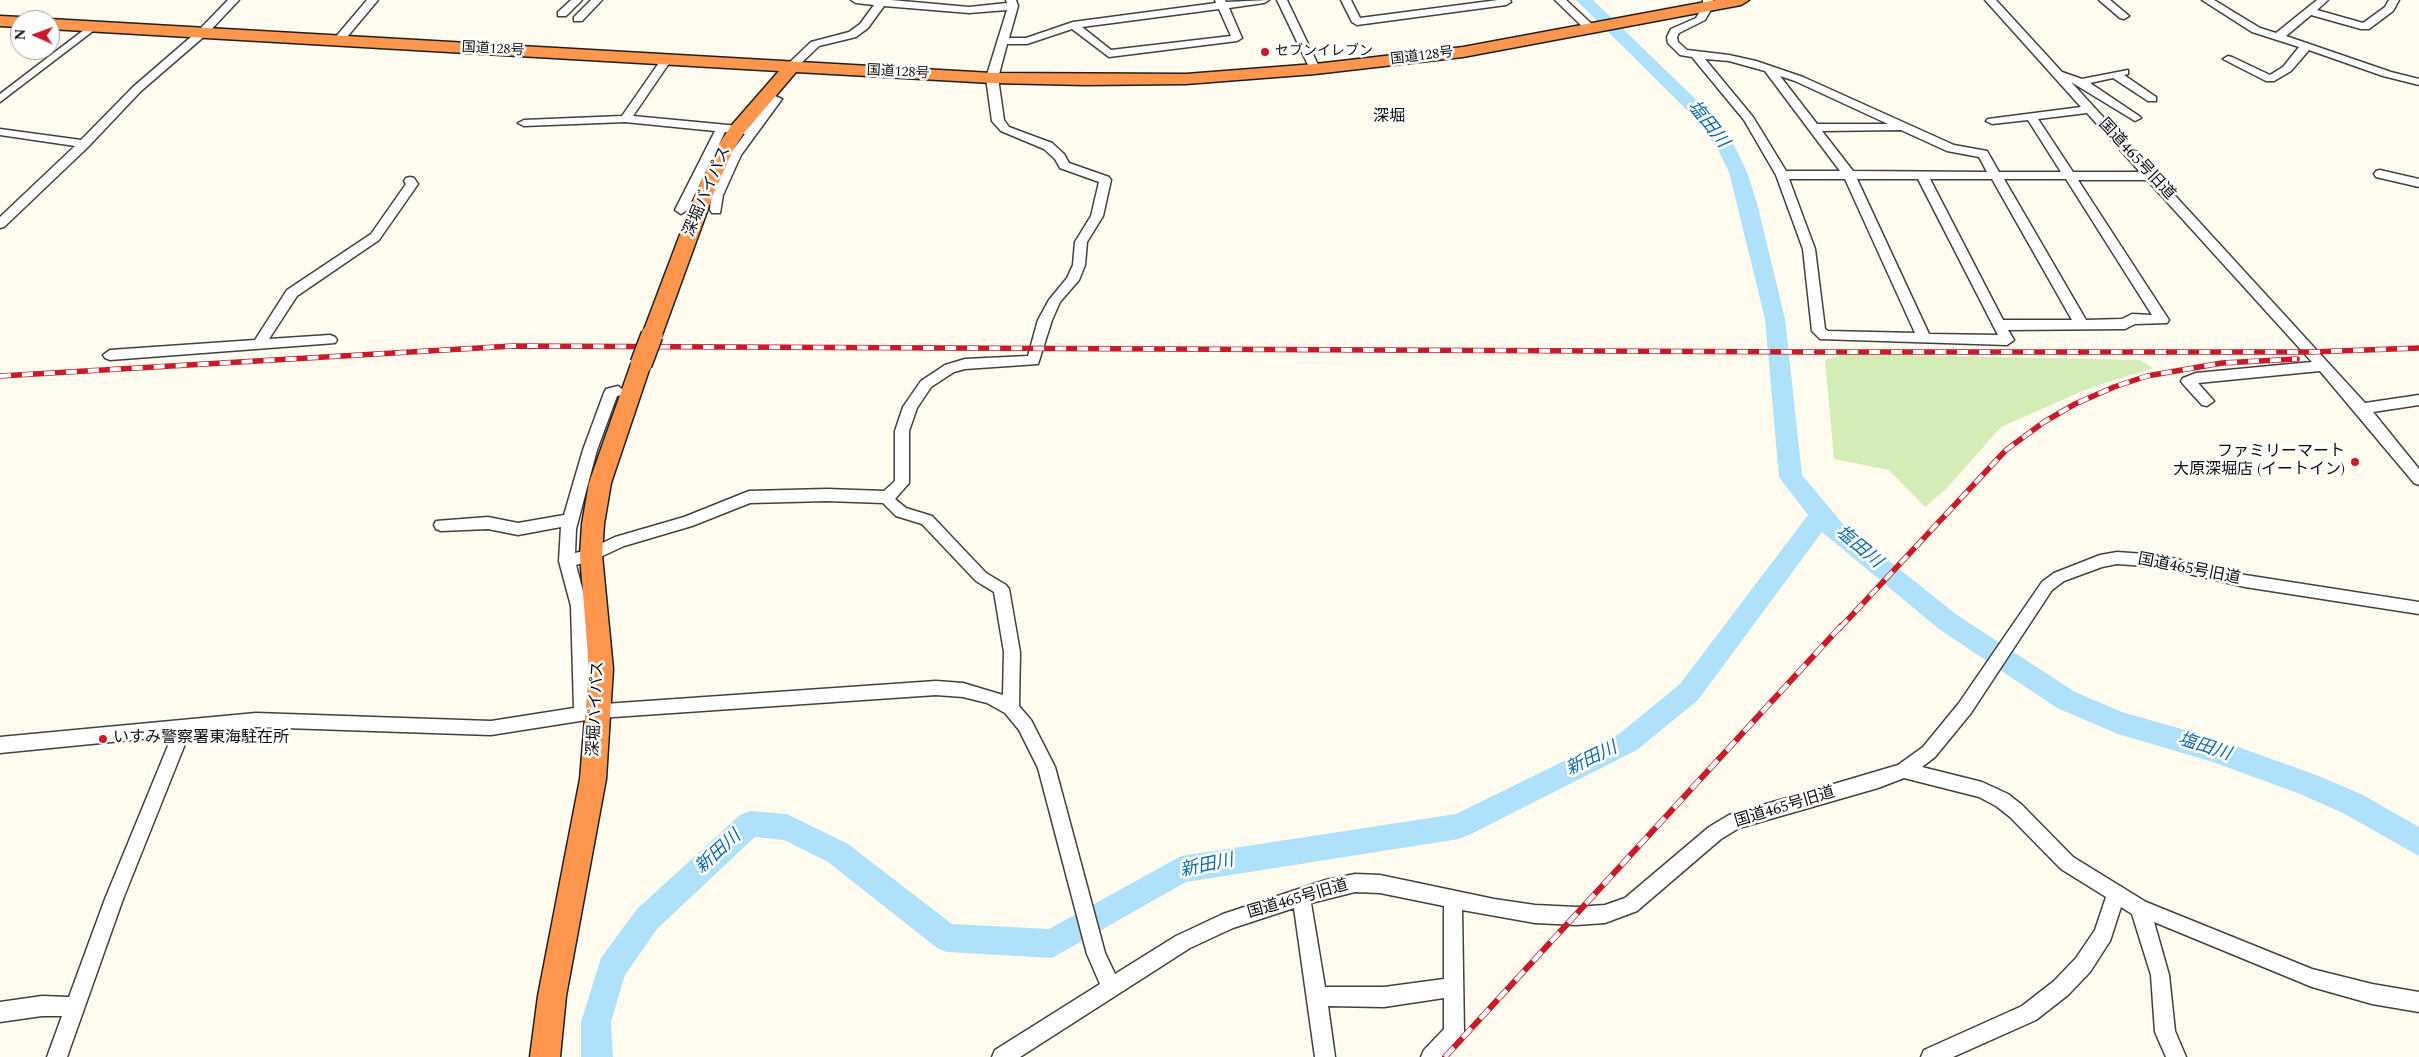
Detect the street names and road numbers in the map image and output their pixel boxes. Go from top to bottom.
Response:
street label: 国道128号 [461,40,525,60]
street label: 国道128号 [1390,45,1454,69]
street label: 国道128号 [866,63,930,83]
street label: 国道465号旧道 [2094,115,2178,205]
street label: 深堀バイパス [680,144,736,240]
street label: 国道465号旧道 [2136,551,2242,589]
street label: 深堀バイパス [585,661,609,757]
street label: 国道465号旧道 [1732,784,1838,832]
street label: 国道465号旧道 [1245,876,1351,924]

